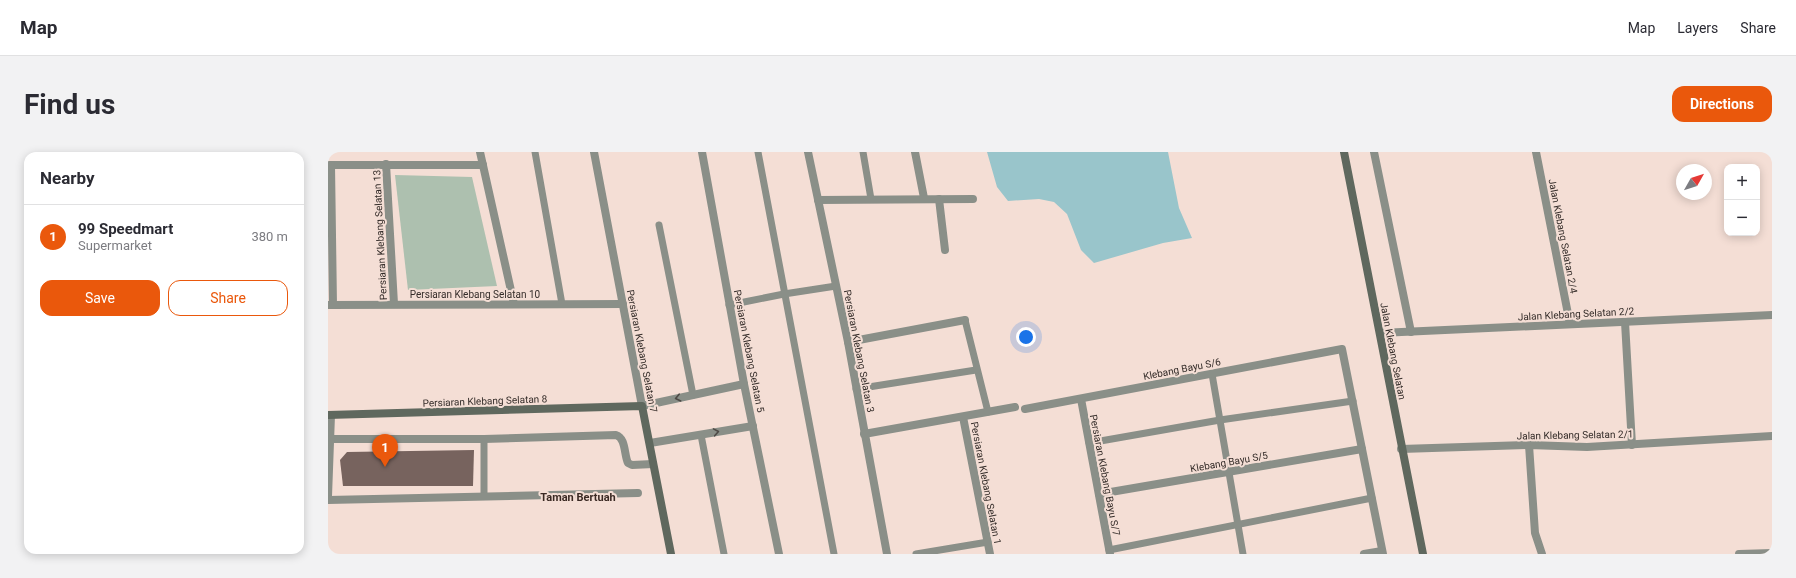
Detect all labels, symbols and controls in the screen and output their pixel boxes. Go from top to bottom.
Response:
text: Map [20,16,58,39]
text: Map [1628,20,1655,36]
text: Layers [1677,20,1718,36]
text: Share [1740,20,1776,36]
button: Directions [1672,86,1772,122]
text: Find us [24,88,115,121]
north arrow [1676,164,1712,200]
map controls [1724,164,1760,236]
button: + [1724,164,1760,200]
text: Nearby [40,168,95,188]
street label: Persiaran Klebang Selatan 13 [371,170,389,300]
street label: Jalan Klebang Selatan 2/4 [1546,178,1580,295]
button: − [1724,200,1760,236]
text: 99 Speedmart [78,220,173,238]
text: 1 [49,229,57,244]
text: 380 m [251,229,288,244]
text: Supermarket [78,238,152,253]
button: Save [40,280,160,316]
button: Share [168,280,288,316]
street label: Persiaran Klebang Selatan 10 [410,289,541,300]
street label: Persiaran Klebang Selatan 7 [625,289,659,414]
street label: Persiaran Klebang Selatan 5 [732,289,766,414]
street label: Persiaran Klebang Selatan 3 [842,289,876,413]
street label: Jalan Klebang Selatan [1378,301,1408,401]
street label: Jalan Klebang Selatan 2/2 [1517,305,1635,323]
your location [1016,327,1036,347]
street label: Klebang Bayu S/6 [1142,356,1222,382]
street label: Persiaran Klebang Selatan 8 [422,393,548,409]
one-way arrow [675,394,681,402]
street label: Persiaran Klebang Bayu S/7 [1088,413,1122,537]
street label: Persiaran Klebang Selatan 1 [969,421,1003,545]
street label: Jalan Klebang Selatan 2/1 [1517,428,1633,442]
one-way arrow [713,429,719,437]
pin: 1 [372,434,398,467]
street label: Klebang Bayu S/5 [1189,450,1269,474]
district label: Taman Bertuah [540,491,616,504]

